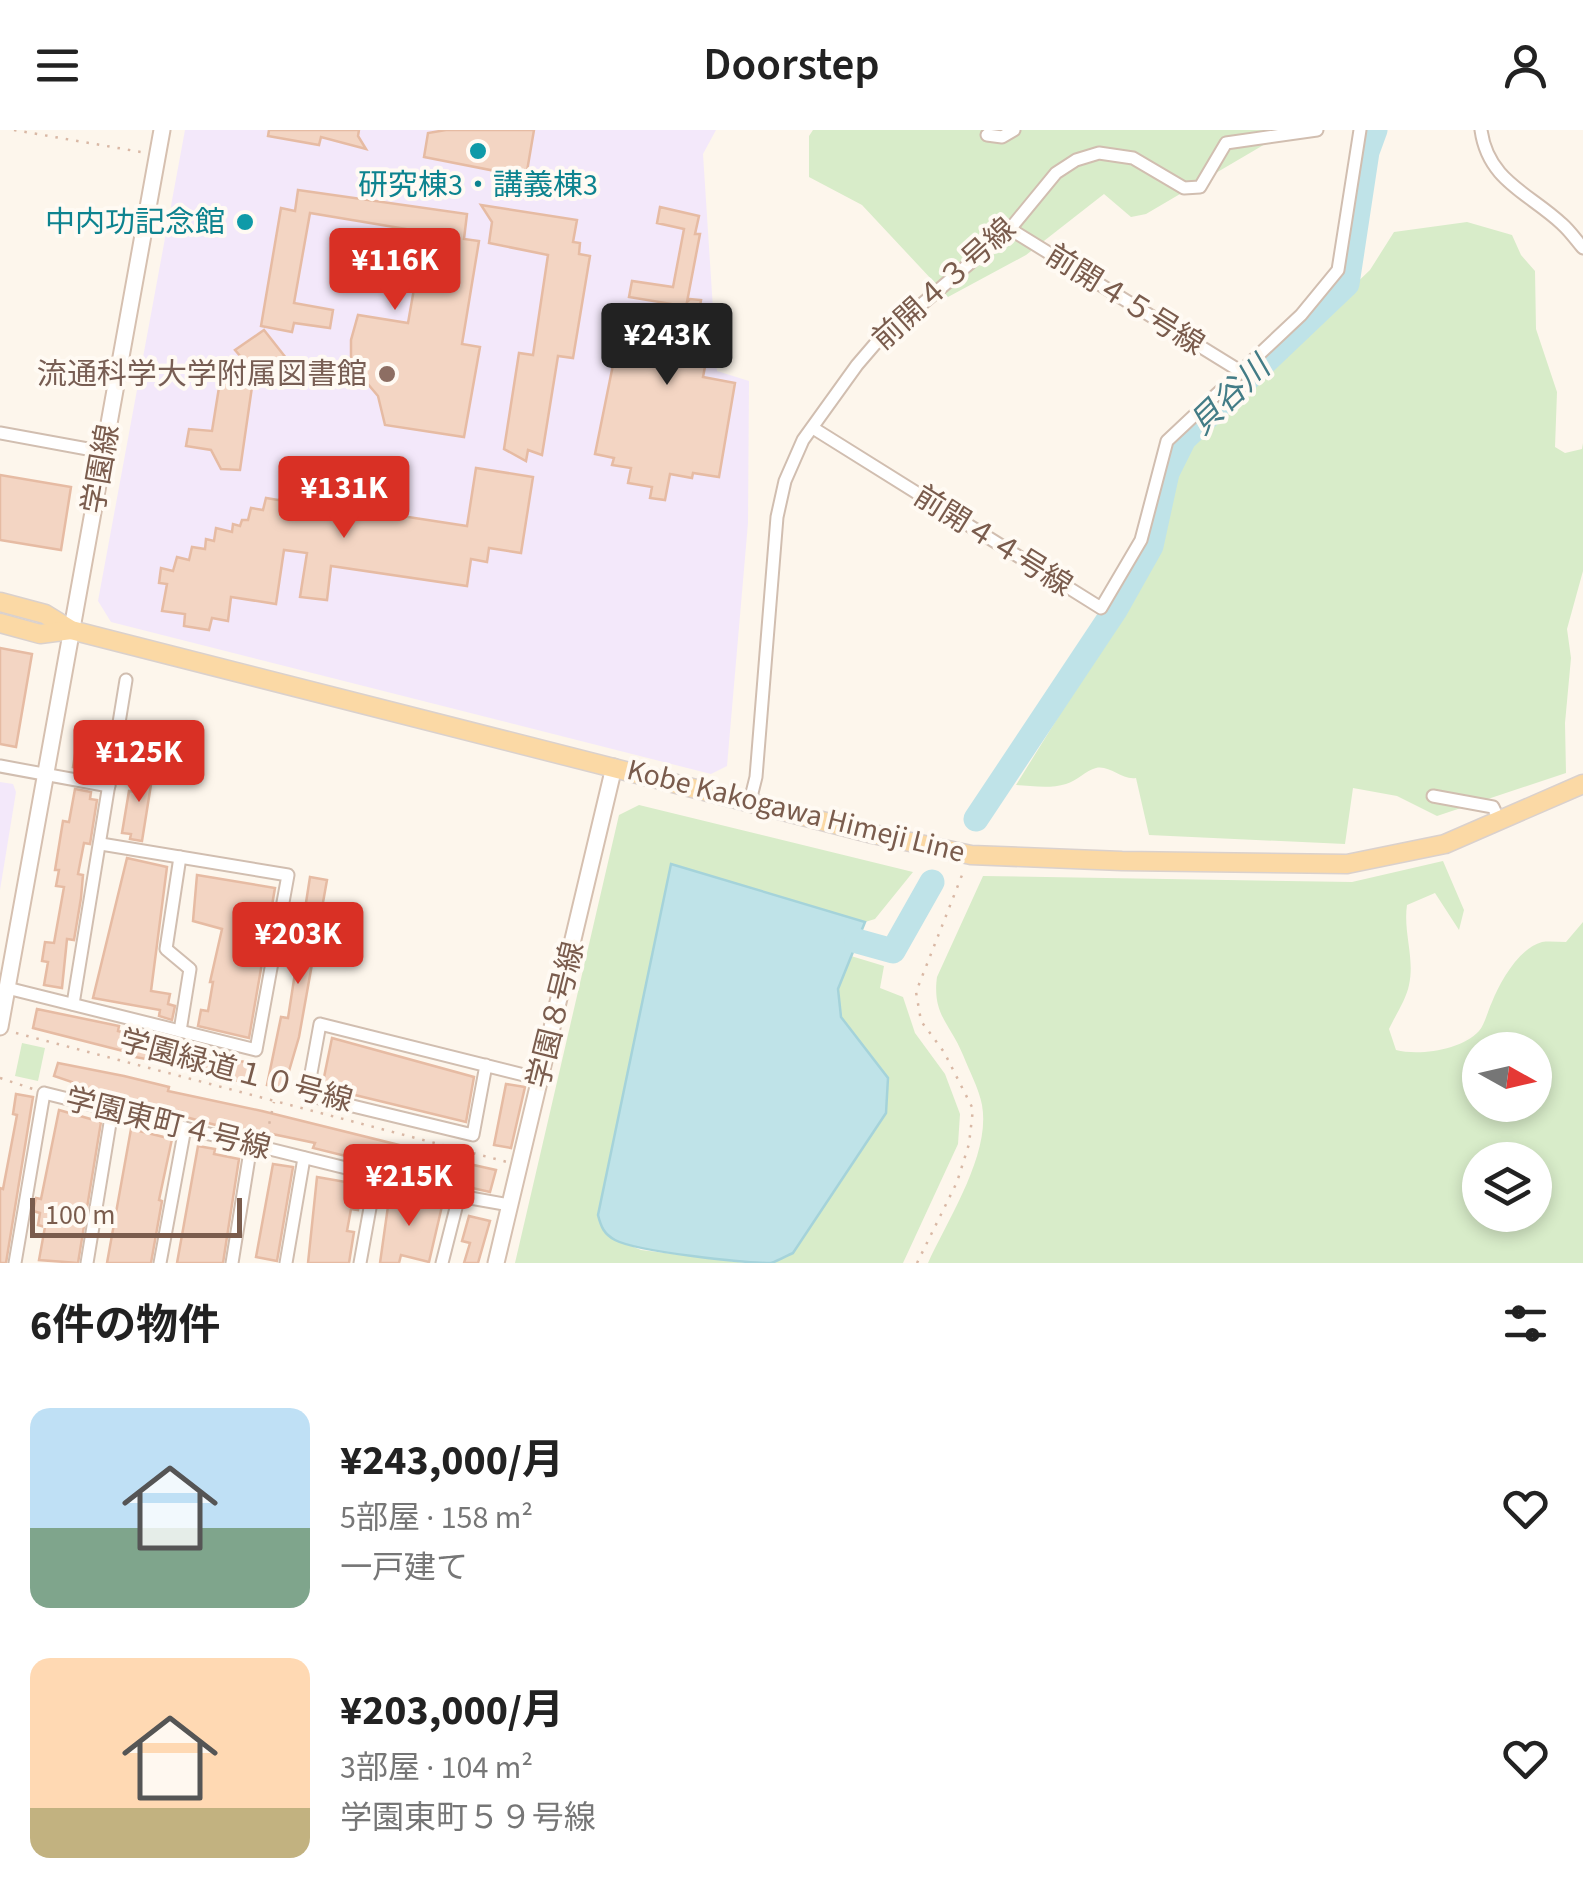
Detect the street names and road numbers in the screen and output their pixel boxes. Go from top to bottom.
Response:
street label: 前開４３号線 [863,208,1025,360]
street label: 前開４５号線 [1037,234,1213,366]
street label: 学園線 [72,421,130,517]
street label: 前開４４号線 [905,475,1081,607]
street label: Kobe Kakogawa Himeji Line [623,748,969,874]
street label: 学園８号線 [517,937,595,1093]
street label: 学園緑道１０号線 [115,1019,357,1123]
street label: 学園東町４号線 [61,1078,275,1170]

